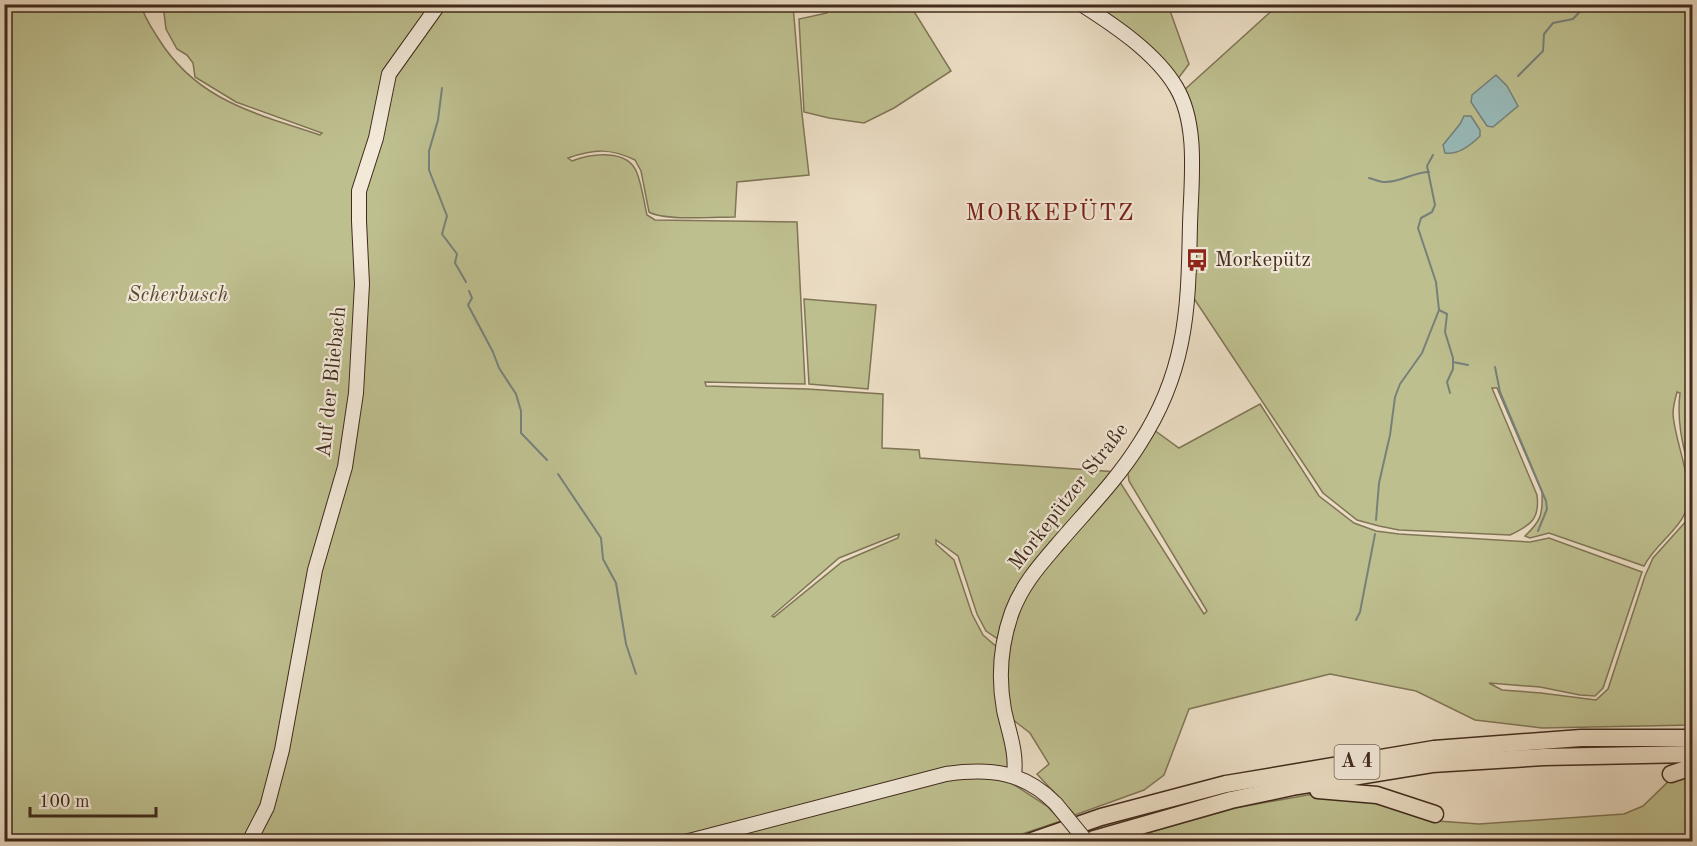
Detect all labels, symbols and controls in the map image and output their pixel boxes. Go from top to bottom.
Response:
district label: MORKEPÜTZ [965,198,1135,226]
bus stop icon: Morkepütz [1184,247,1210,273]
place label: Morkepütz [1215,250,1311,271]
park label: Scherbusch [128,285,229,306]
street label: Auf der Bliebach [314,305,350,459]
street label: Morkepützer Straße [1005,420,1133,574]
road number: A 4 [1334,745,1380,779]
scale bar [30,780,156,818]
text: 100 m [39,793,90,811]

